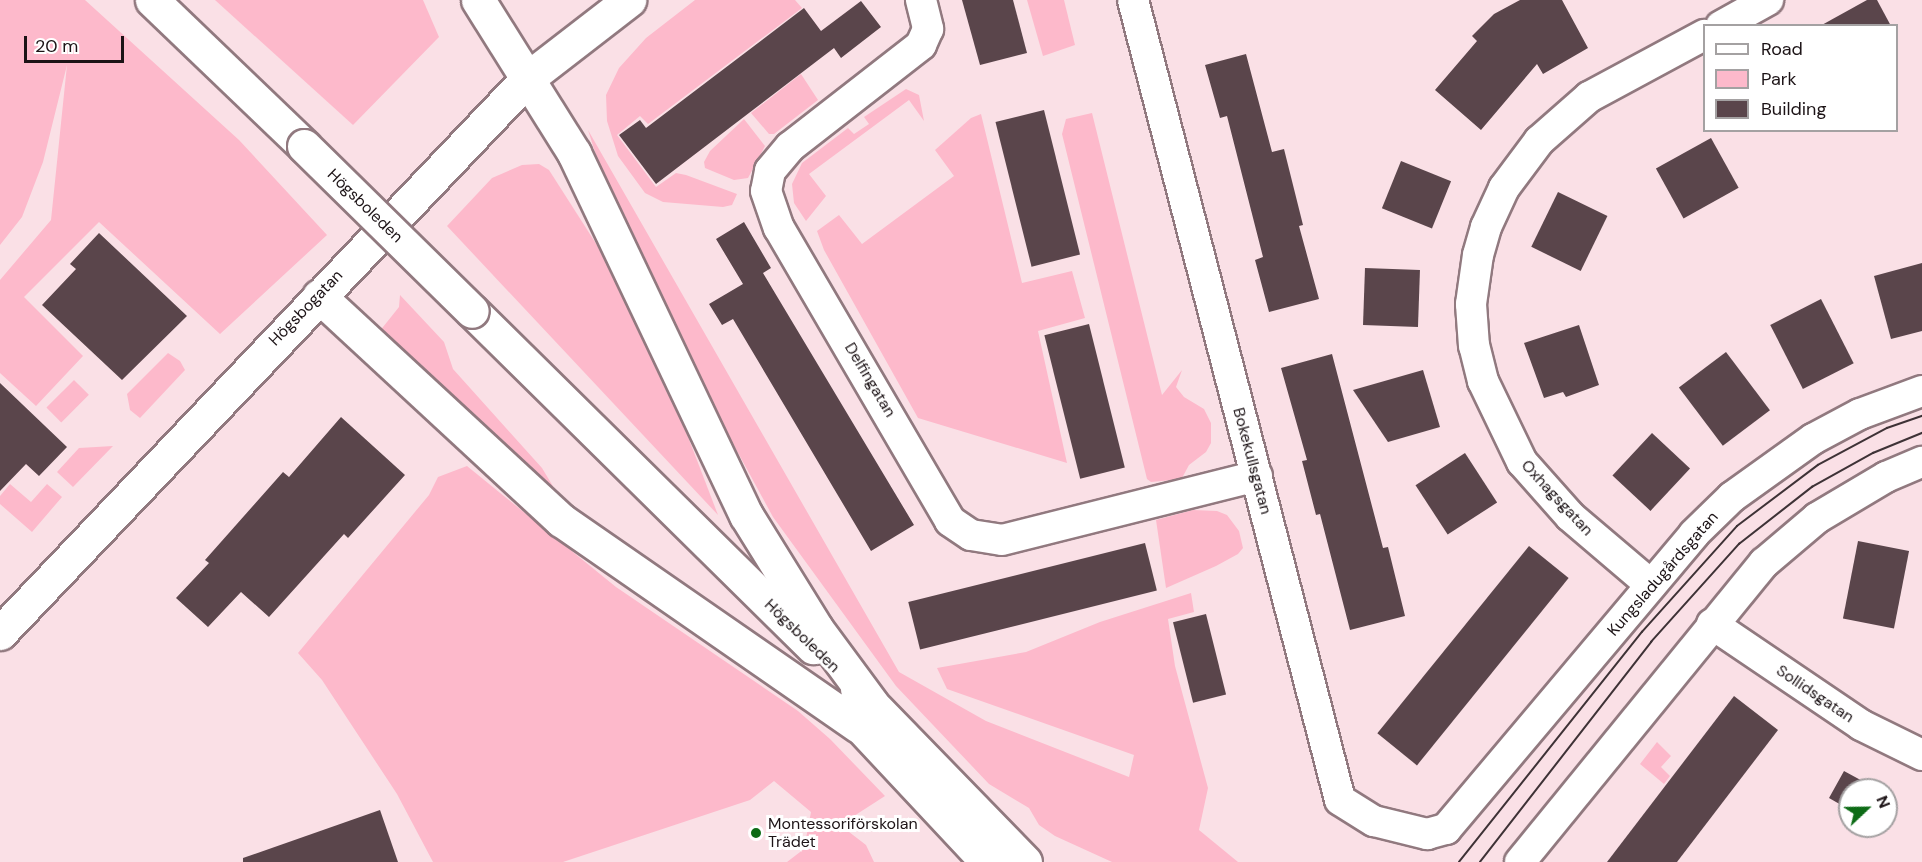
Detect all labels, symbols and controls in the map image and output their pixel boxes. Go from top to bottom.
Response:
scale bar [27,24,128,62]
legend [1703,24,1898,132]
text: 20 m [35,34,78,58]
text: Road [1761,37,1803,61]
text: Park [1761,67,1797,91]
text: Building [1761,97,1826,121]
street label: Högsboleden [323,165,407,247]
street label: Högsbogatan [265,266,347,350]
street label: Delfingatan [840,339,900,421]
street label: Bokekullsgatan [1229,406,1275,516]
street label: Oxhagsgatan [1517,456,1597,540]
street label: Kungsladugårdsgatan [1604,508,1722,640]
street label: Högsboleden [760,595,844,677]
street label: Sollidsgatan [1773,661,1857,727]
north arrow [1838,778,1898,838]
text: N [1871,792,1895,811]
place label: Montessoriförskolan Trädet [768,814,918,852]
marker: Montessoriförskolan Trädet [749,826,763,840]

